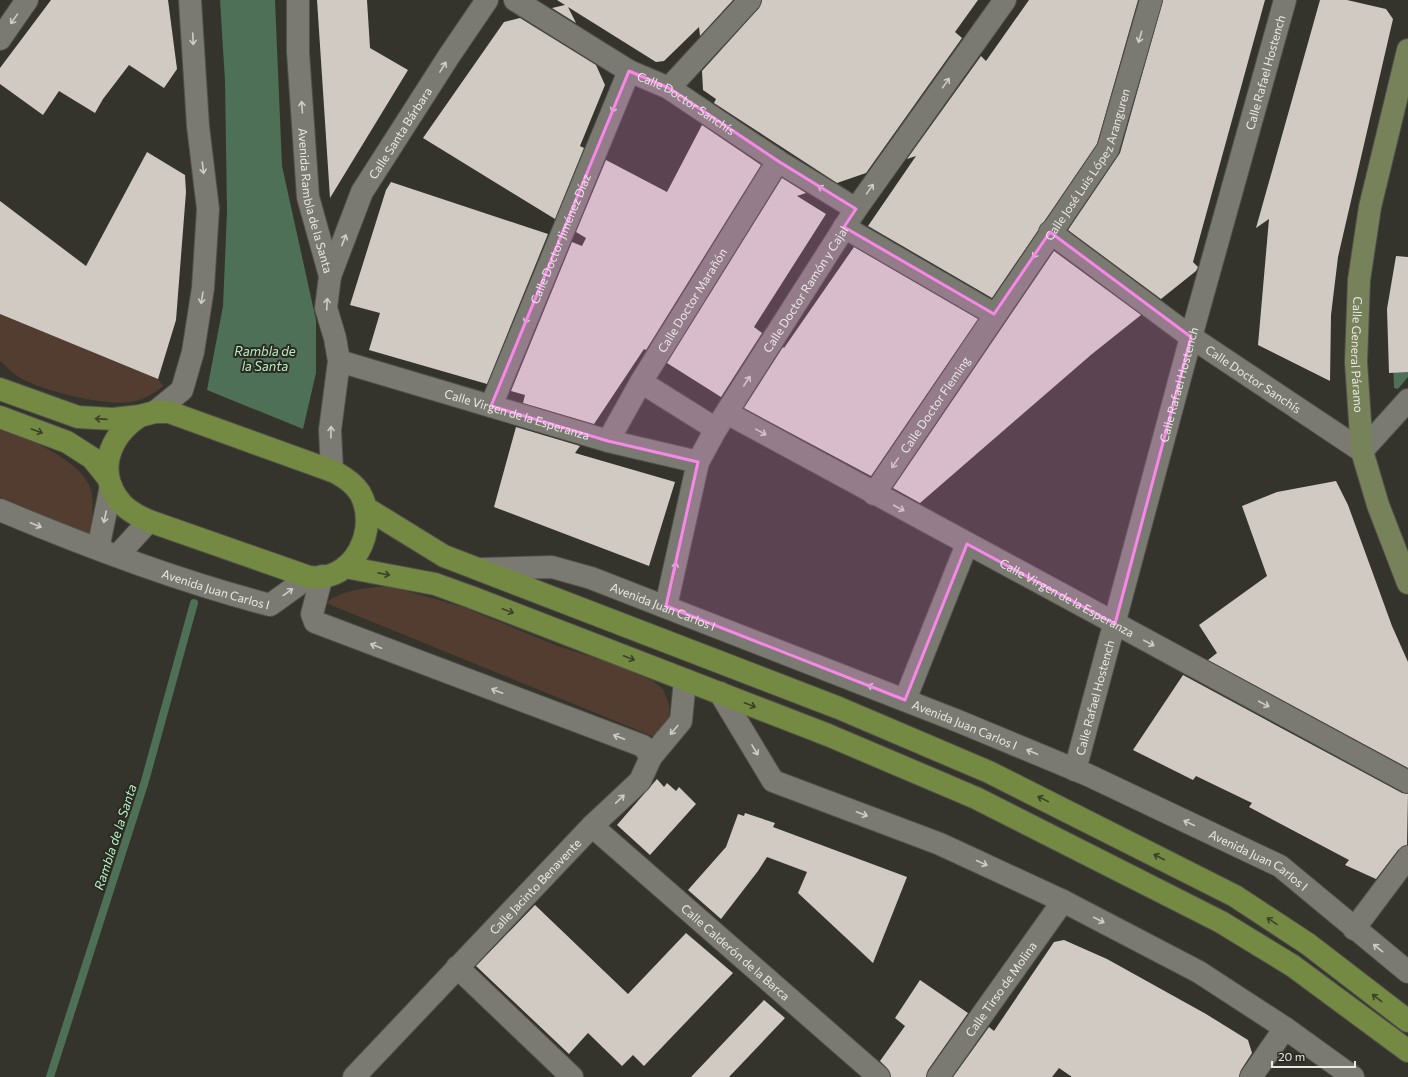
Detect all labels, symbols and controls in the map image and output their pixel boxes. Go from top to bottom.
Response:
street label: Calle Rafael Hostench [1242,13,1287,131]
one-way arrow [10,14,18,25]
one-way arrow [1136,31,1143,44]
one-way arrow [189,32,196,45]
one-way arrow [438,61,447,72]
street label: Calle Doctor Sanchís [635,68,738,137]
one-way arrow [942,78,950,89]
street label: Calle Santa Bárbara [365,84,434,181]
street label: Calle José Luis López Aranguren [1041,87,1132,243]
one-way arrow [610,100,618,112]
one-way arrow [298,101,305,114]
street label: Avenida Rambla de la Santa [296,127,336,275]
one-way arrow [199,162,207,175]
street label: Calle Doctor Jiménez Díaz [527,171,593,306]
one-way arrow [817,184,829,192]
one-way arrow [866,184,875,195]
street label: Calle Doctor Ramón y Cajal [760,223,850,355]
one-way arrow [341,234,349,246]
street label: Calle Doctor Marañón [654,245,729,355]
one-way arrow [1032,247,1040,258]
one-way arrow [197,291,205,304]
street label: Calle General Páramo [1349,296,1366,413]
one-way arrow [323,298,331,311]
one-way arrow [523,311,530,323]
street label: Calle Rafael Hostench [1156,325,1200,444]
street label: Calle Doctor Sanchís [1203,342,1304,416]
water label: Rambla de la Santa [234,343,296,374]
street label: Calle Doctor Fleming [897,353,973,456]
one-way arrow [743,376,751,387]
street label: Calle Virgen de la Esperanza [443,386,592,442]
one-way arrow [95,415,108,422]
one-way arrow [327,426,335,439]
one-way arrow [30,427,42,435]
one-way arrow [755,428,767,436]
one-way arrow [891,457,899,468]
one-way arrow [893,504,905,512]
one-way arrow [100,511,108,524]
one-way arrow [29,522,41,529]
street label: Calle Virgen de la Esperanza [998,555,1137,639]
one-way arrow [672,562,680,575]
street label: Avenida Juan Carlos I [160,566,271,612]
one-way arrow [377,570,390,578]
street label: Avenida Juan Carlos I [608,579,718,633]
one-way arrow [283,588,294,596]
one-way arrow [501,608,513,616]
street label: Calle Rafael Hostench [1072,638,1117,757]
one-way arrow [1143,639,1155,647]
one-way arrow [370,641,382,649]
one-way arrow [623,654,635,662]
one-way arrow [867,683,879,691]
one-way arrow [492,687,504,695]
street label: Avenida Juan Carlos I [910,697,1019,752]
one-way arrow [744,701,756,709]
one-way arrow [1257,701,1269,709]
one-way arrow [669,724,678,735]
one-way arrow [614,732,626,740]
one-way arrow [751,744,759,756]
one-way arrow [1027,748,1039,755]
water label: Rambla de la Santa [90,782,140,892]
one-way arrow [615,794,625,804]
one-way arrow [1037,795,1049,802]
one-way arrow [855,811,867,819]
one-way arrow [1183,819,1195,826]
street label: Avenida Juan Carlos I [1207,826,1311,893]
street label: Calle Jacinto Benavente [486,835,584,937]
one-way arrow [1153,853,1165,860]
one-way arrow [976,860,988,867]
street label: Calle Calderón de la Barca [679,901,793,1003]
one-way arrow [1093,917,1105,924]
one-way arrow [1267,917,1278,925]
street label: Calle Tirso de Molina [962,939,1039,1039]
one-way arrow [1372,944,1383,952]
one-way arrow [1372,993,1383,1002]
scale bar [1272,1043,1355,1069]
text: 20 m [1278,1049,1305,1063]

